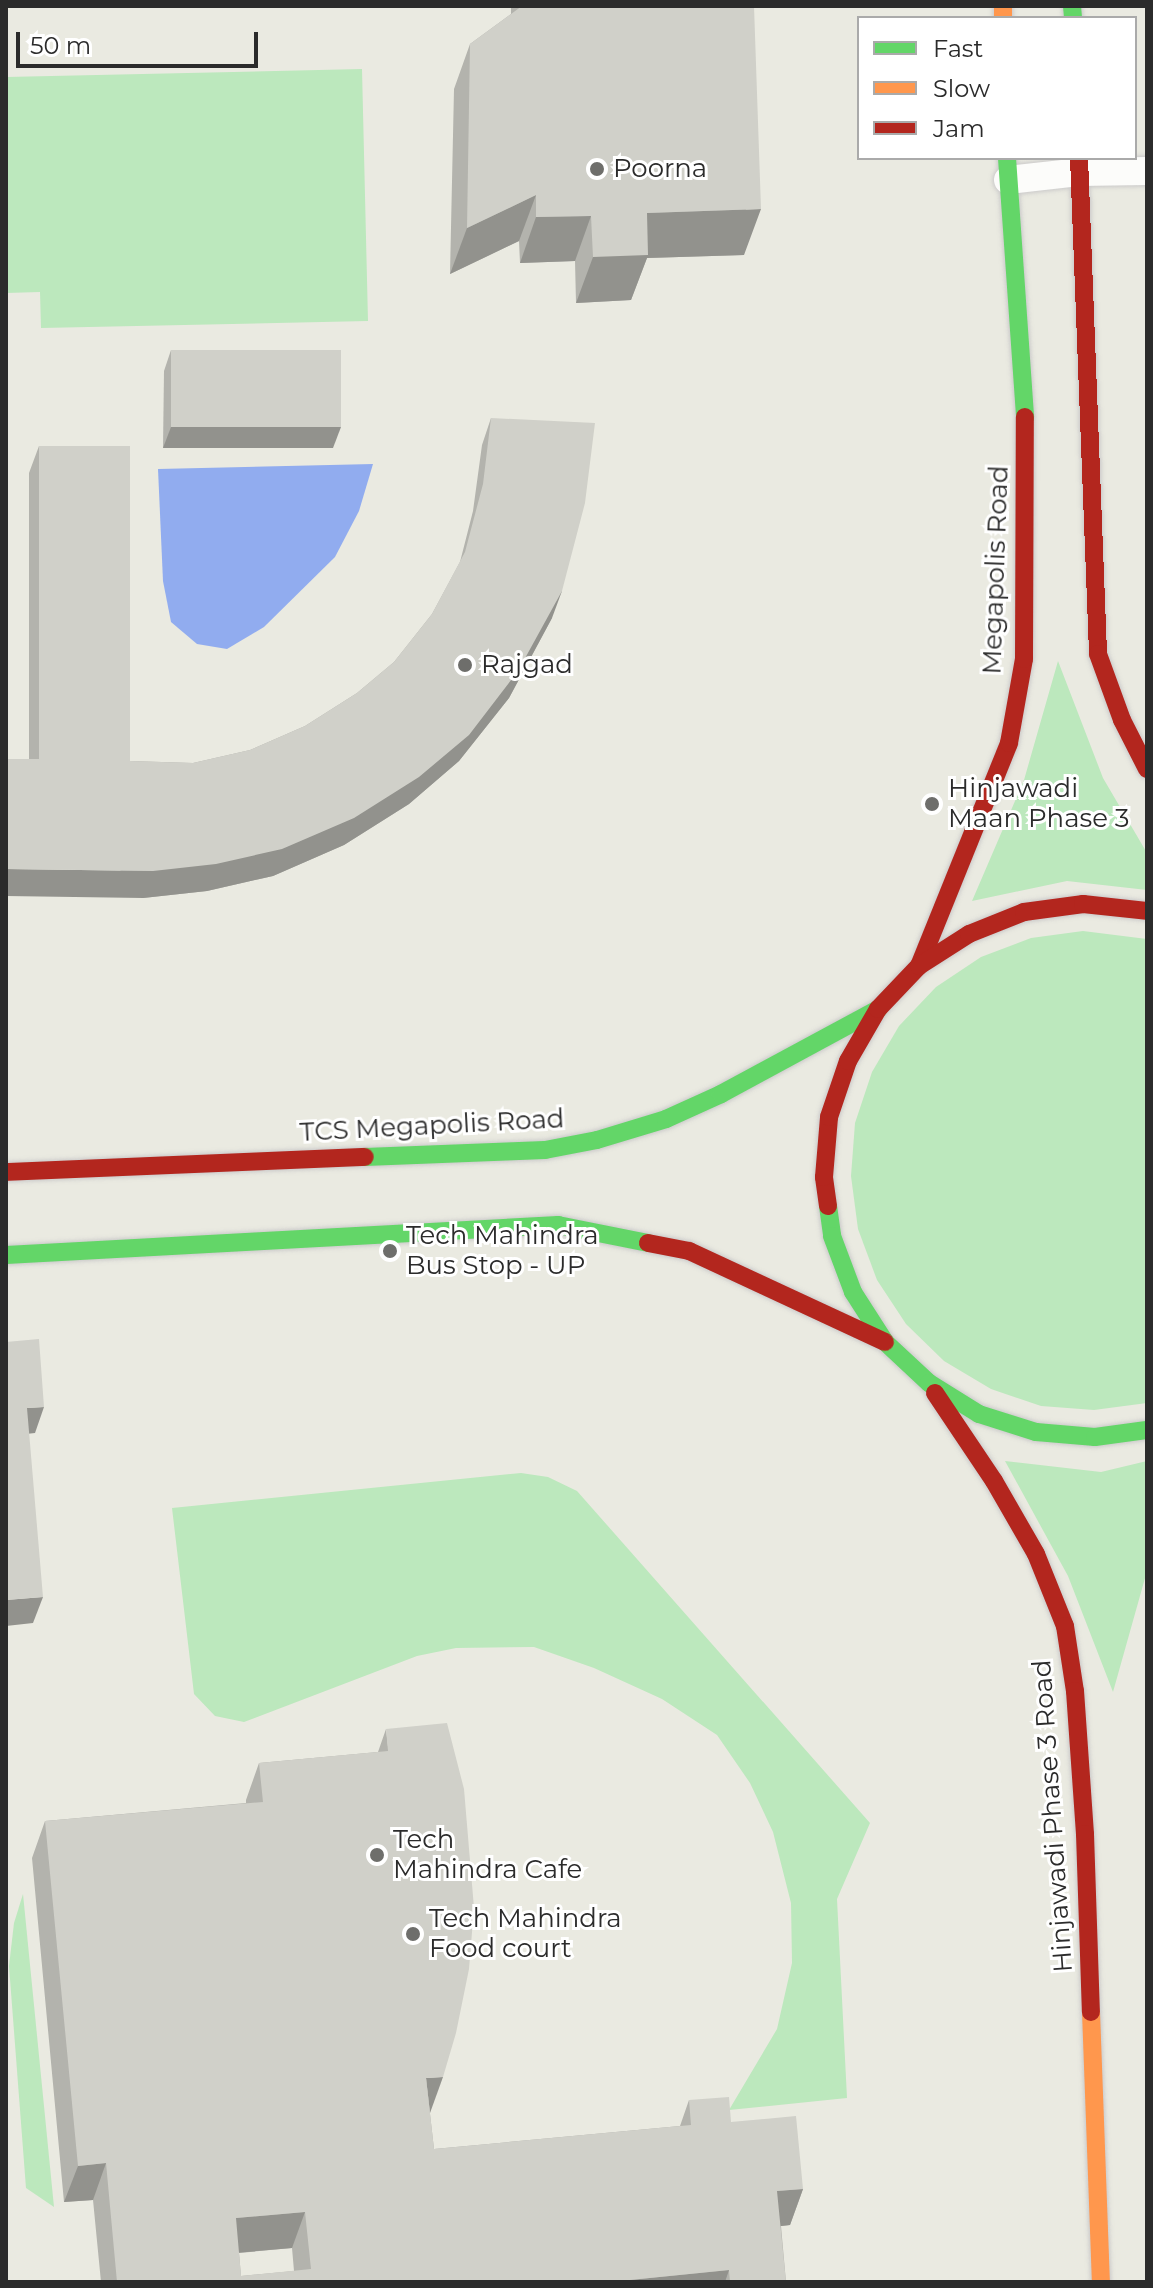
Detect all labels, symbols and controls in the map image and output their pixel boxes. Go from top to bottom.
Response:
scale bar [20,16,262,66]
legend [857,16,1137,160]
text: 50 m [30,31,91,60]
text: Fast [933,34,983,63]
text: Slow [933,74,990,103]
text: Jam [933,114,985,143]
place label: Poorna [613,153,707,185]
marker: Poorna [588,160,606,178]
street label: Megapolis Road [977,465,1015,675]
place label: Rajgad [481,649,573,681]
marker: Rajgad [456,656,474,674]
place label: Hinjawadi Maan Phase 3 [948,773,1129,834]
marker: Hinjawadi Maan Phase 3 [923,795,941,813]
street label: TCS Megapolis Road [299,1103,565,1149]
place label: Tech Mahindra Bus Stop - UP [406,1220,599,1282]
marker: Tech Mahindra Bus Stop - UP [381,1242,399,1260]
street label: Hinjawadi Phase 3 Road [1027,1659,1079,1973]
place label: Tech Mahindra Cafe [393,1824,582,1886]
marker: Tech Mahindra Cafe [368,1846,386,1864]
place label: Tech Mahindra Food court [429,1903,622,1964]
marker: Tech Mahindra Food court [404,1925,422,1943]

